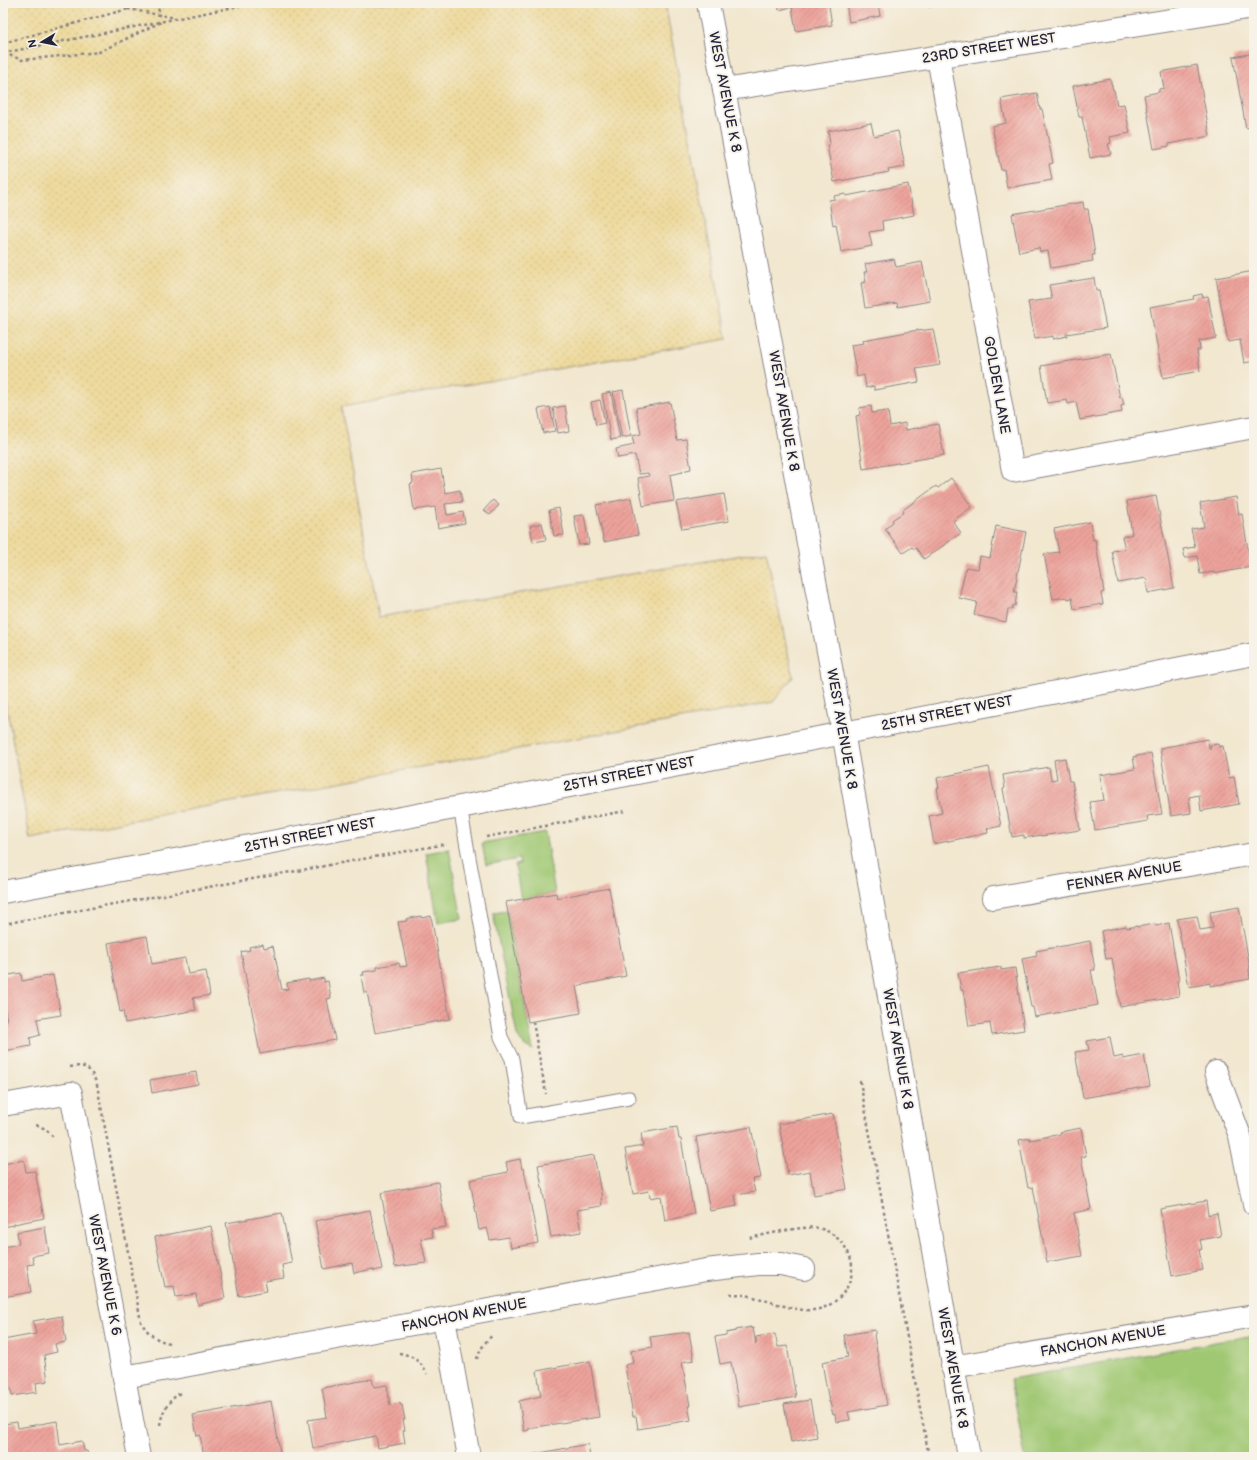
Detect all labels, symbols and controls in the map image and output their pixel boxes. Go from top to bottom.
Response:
north arrow [22,22,62,62]
street label: 23RD STREET WEST [921,29,1058,67]
street label: WEST AVENUE K 8 [705,30,745,154]
text: N [26,38,40,49]
street label: GOLDEN LANE [980,335,1014,435]
street label: WEST AVENUE K 8 [765,349,803,473]
street label: WEST AVENUE K 8 [823,667,861,791]
street label: 25TH STREET WEST [880,692,1015,734]
street label: 25TH STREET WEST [562,753,697,795]
street label: 25TH STREET WEST [243,814,378,856]
street label: FENNER AVENUE [1065,857,1183,895]
street label: WEST AVENUE K 8 [879,987,917,1111]
street label: WEST AVENUE K 6 [85,1213,125,1337]
street label: FANCHON AVENUE [400,1295,528,1335]
street label: WEST AVENUE K 8 [934,1306,972,1430]
street label: FANCHON AVENUE [1039,1322,1167,1360]

